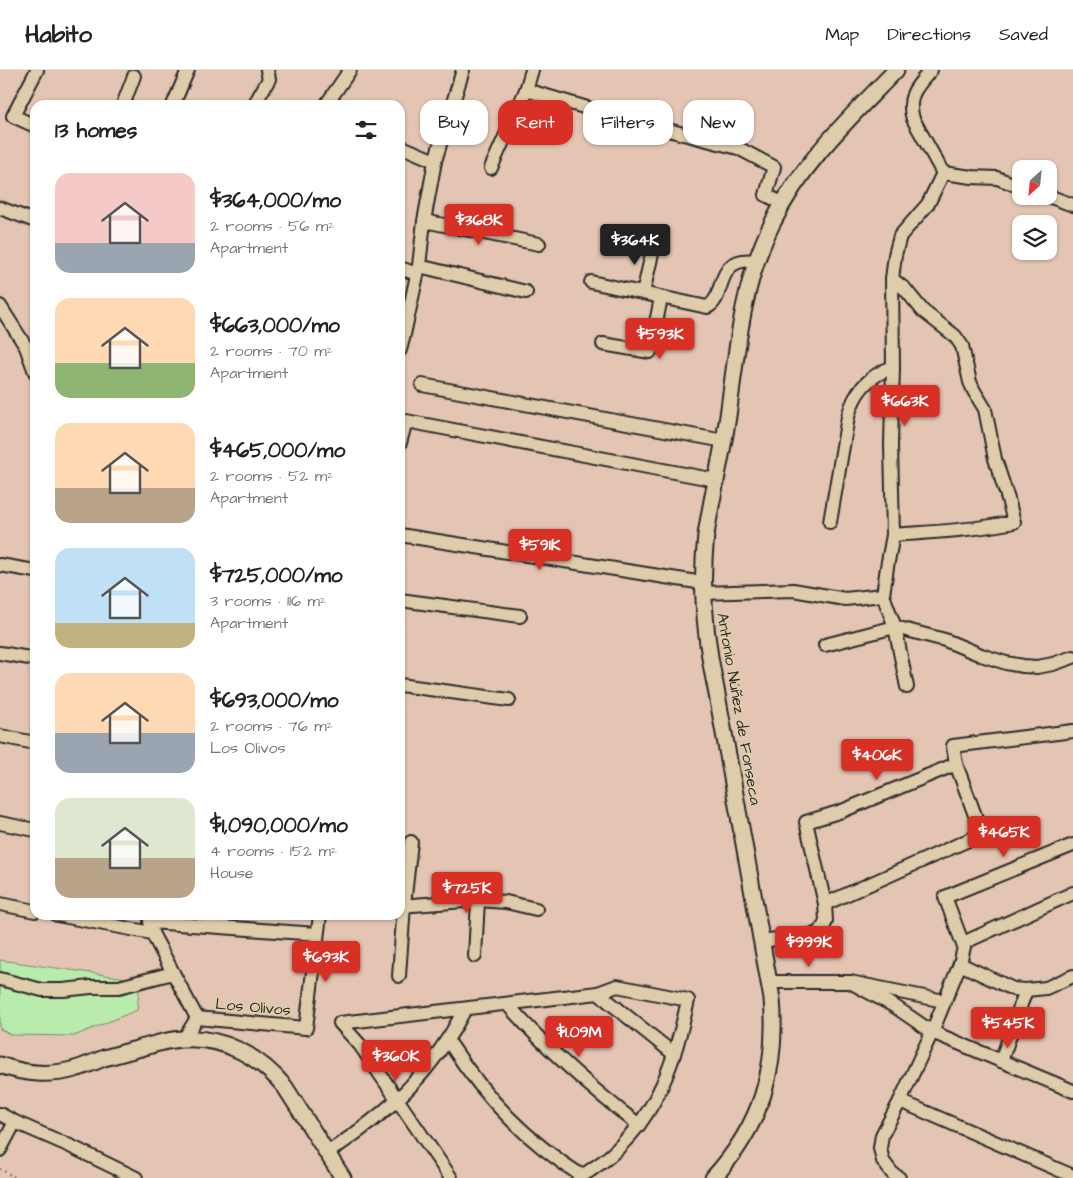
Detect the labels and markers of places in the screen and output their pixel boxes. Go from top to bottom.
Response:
pin: $368K [444,204,514,246]
pin: $364K [600,224,670,266]
pin: $593K [625,318,695,360]
pin: $663K [870,384,940,427]
pin: $591K [505,528,575,571]
pin: $406K [842,738,912,781]
pin: $465K [969,816,1039,858]
pin: $725K [432,872,502,914]
pin: $999K [774,926,844,968]
pin: $693K [291,940,361,983]
pin: $545K [973,1006,1043,1049]
pin: $1.09M [538,1016,620,1058]
pin: $360K [361,1040,431,1082]

